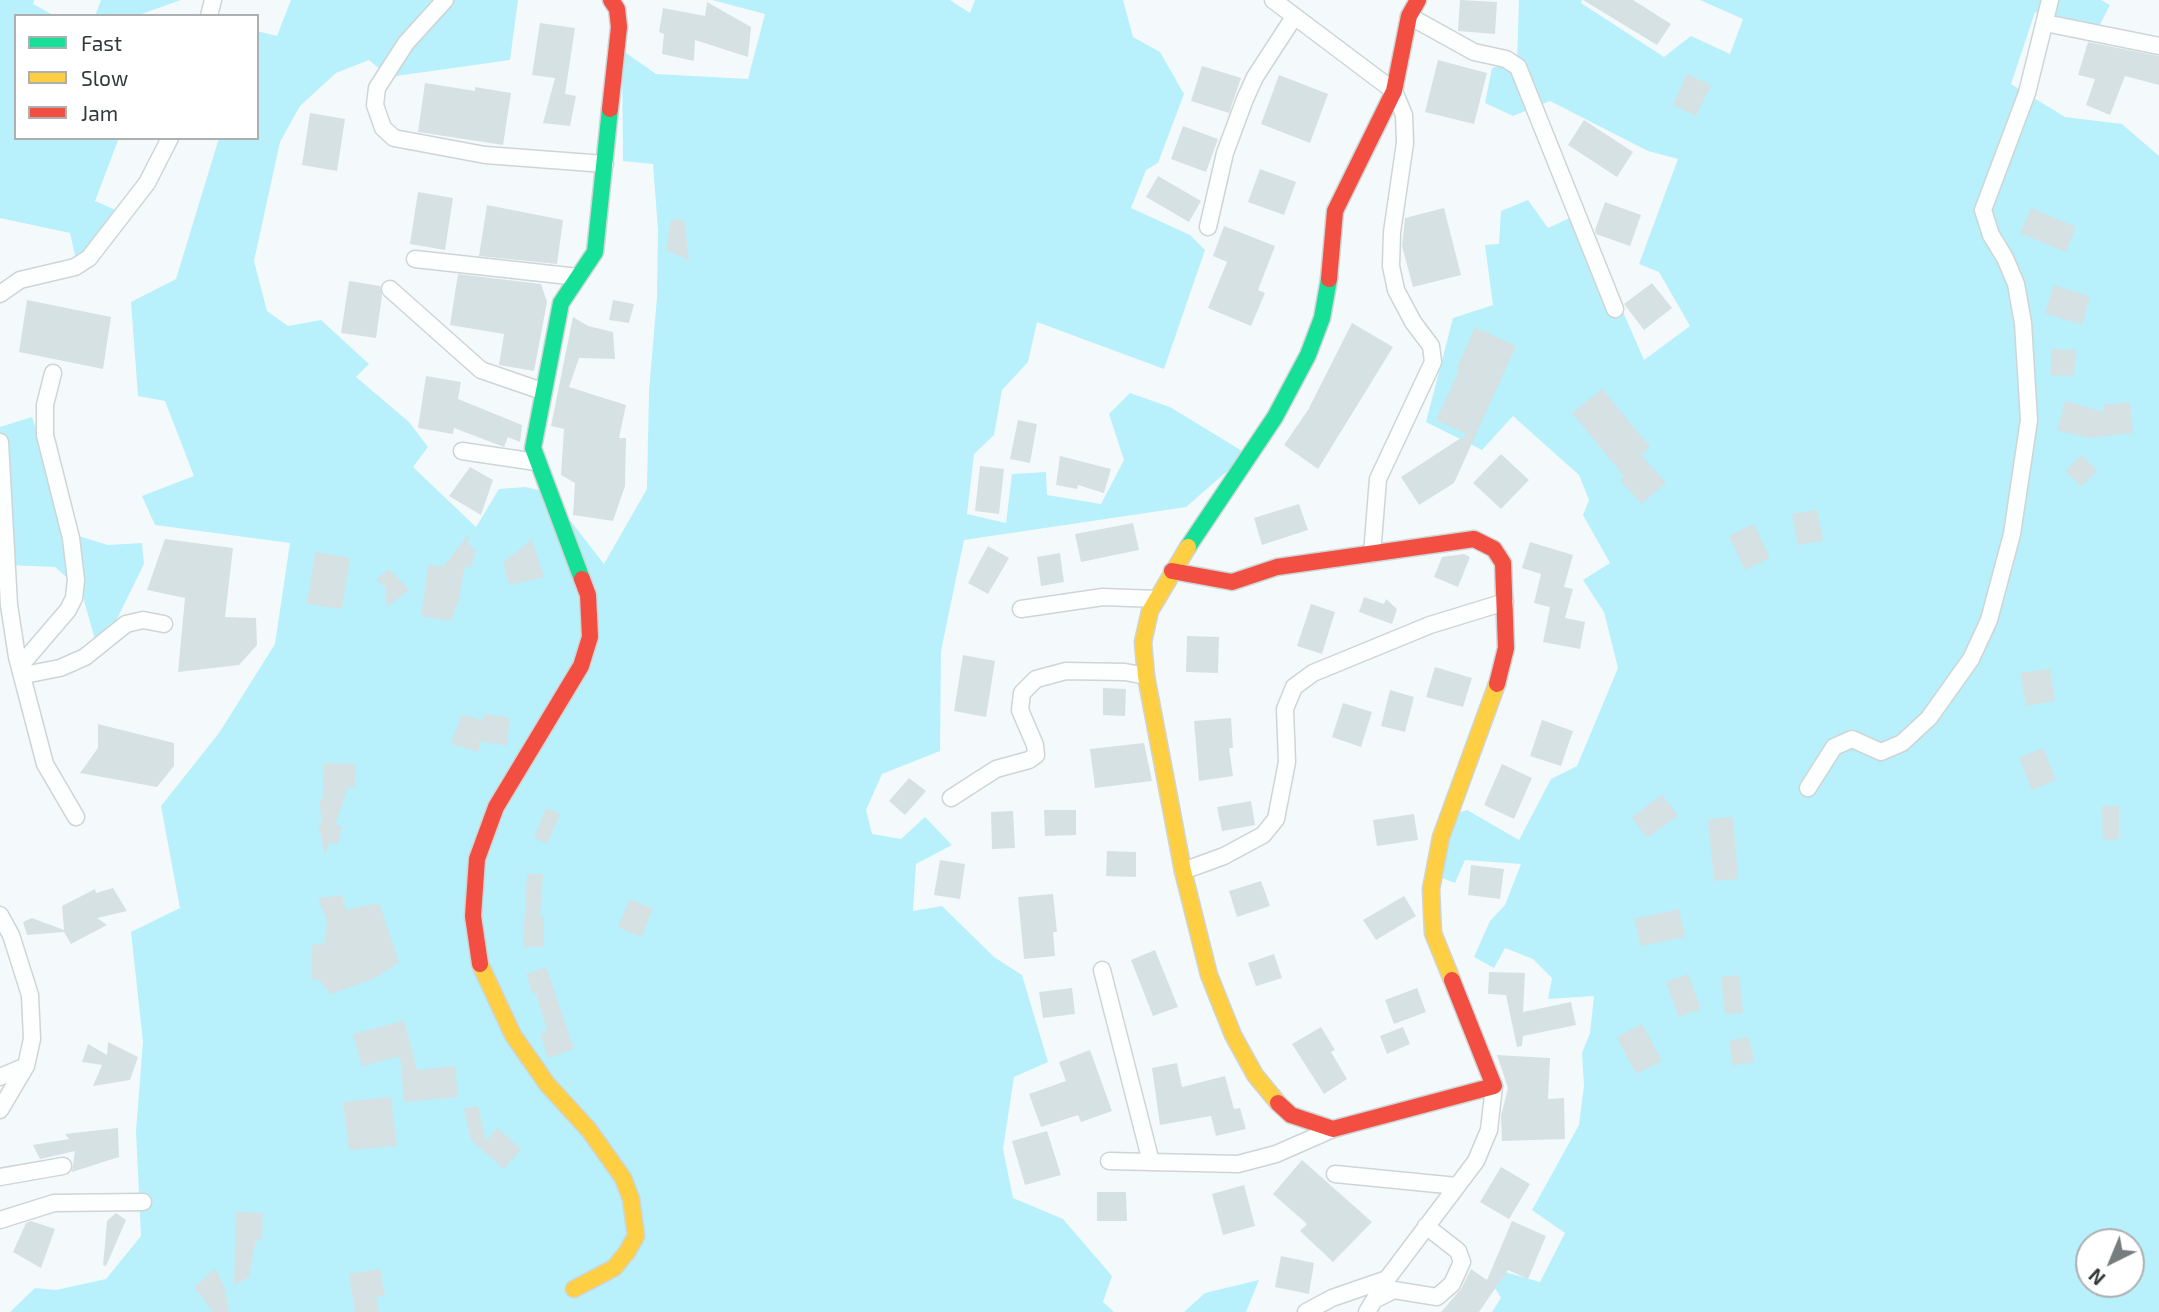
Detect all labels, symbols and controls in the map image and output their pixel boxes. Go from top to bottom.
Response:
legend [14,14,259,140]
text: Fast [81,30,122,55]
text: Slow [81,65,128,90]
text: Jam [81,100,118,125]
north arrow [2075,1228,2145,1298]
text: N [2084,1264,2110,1290]

